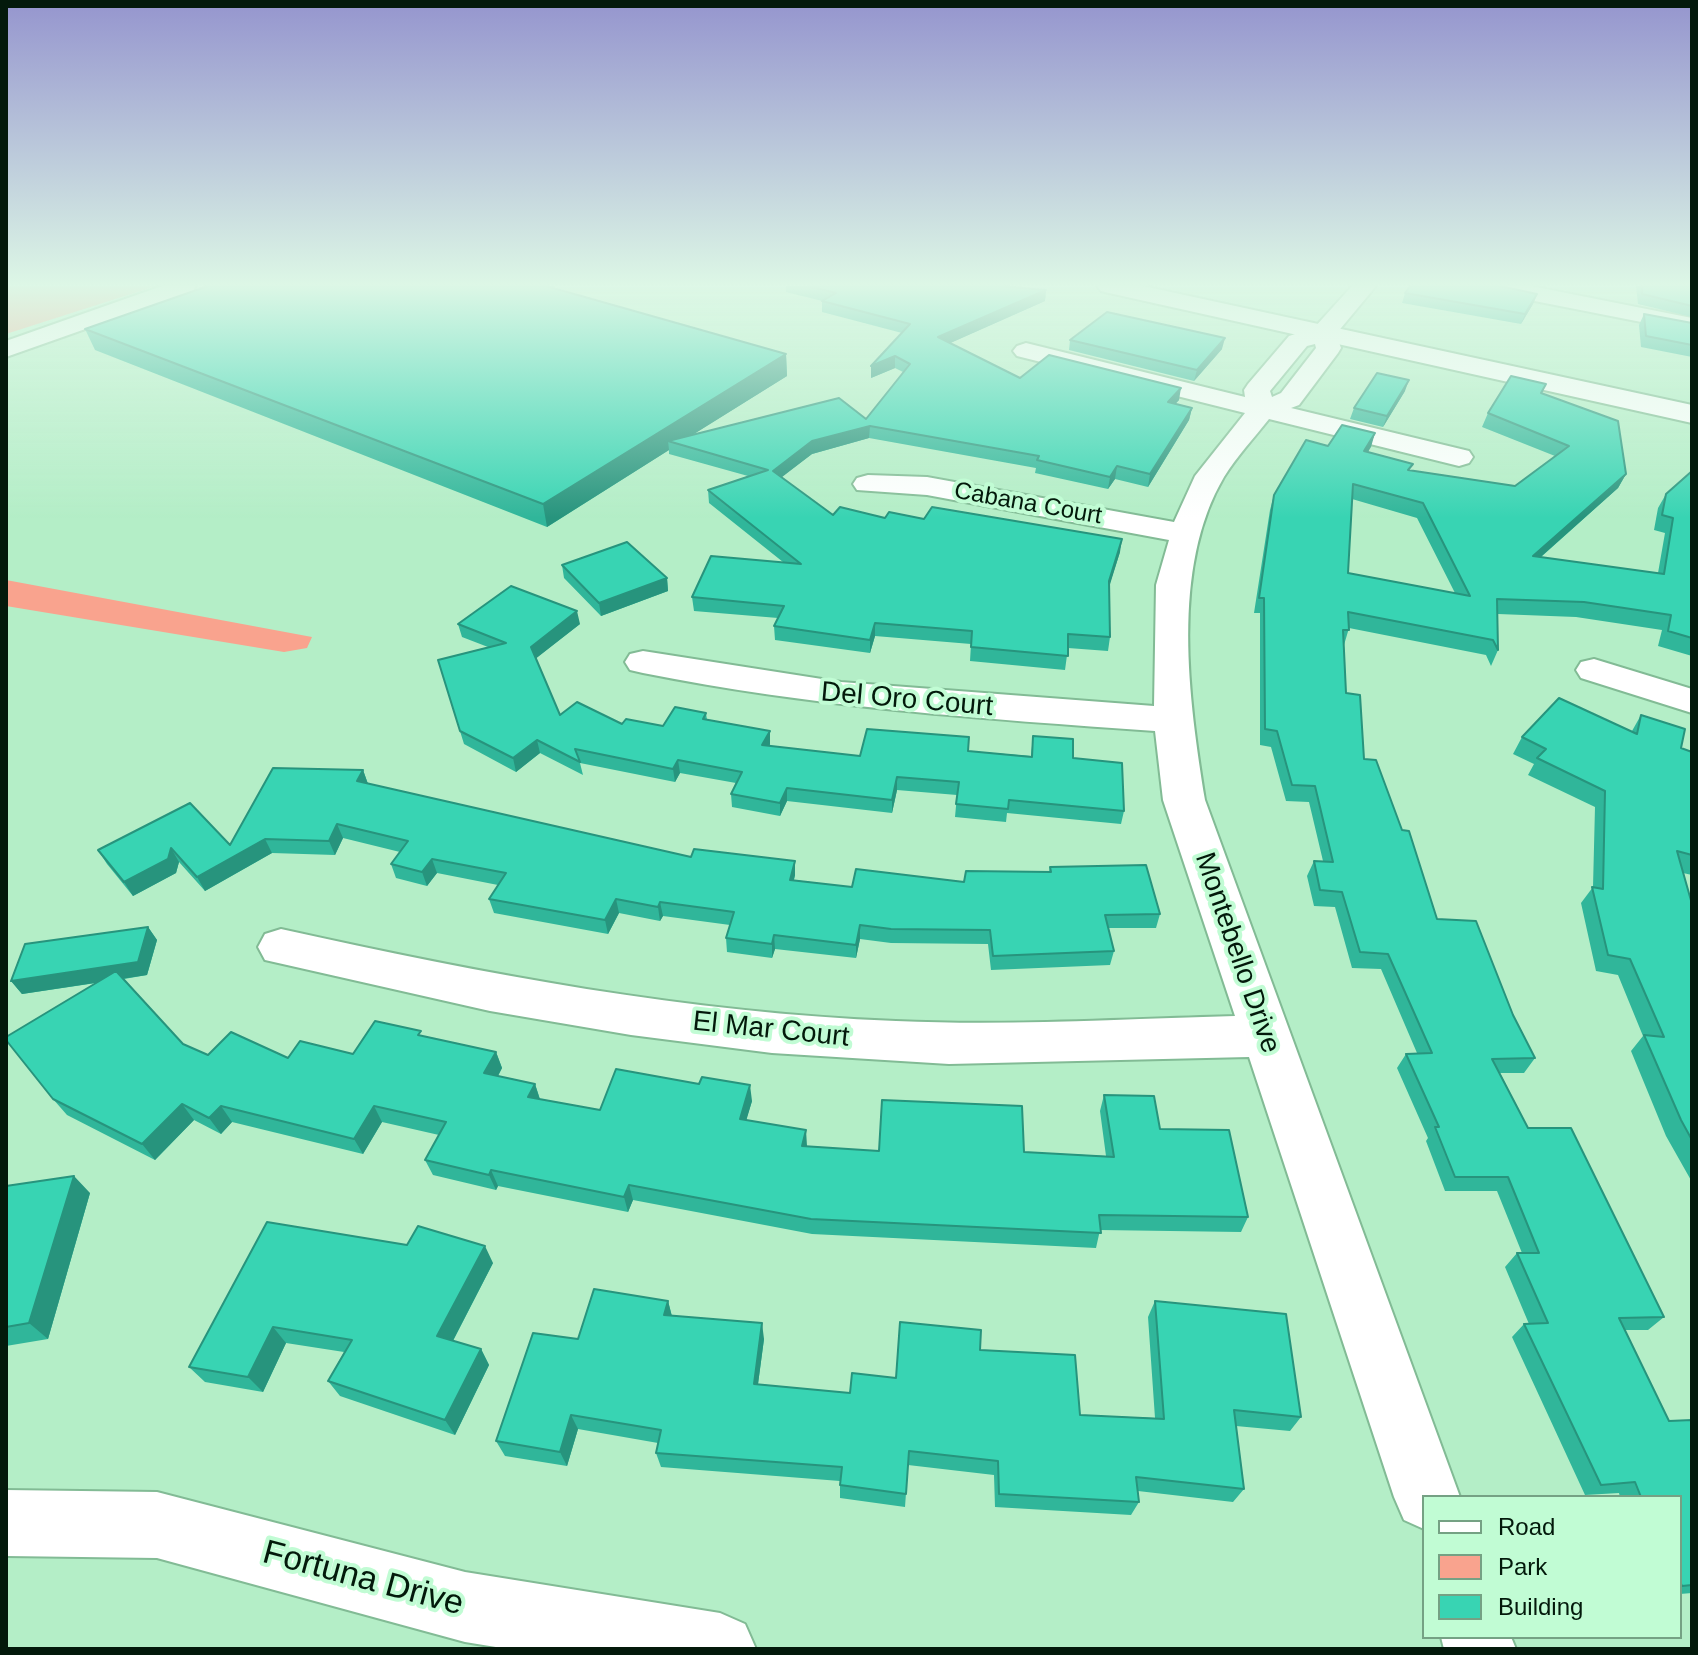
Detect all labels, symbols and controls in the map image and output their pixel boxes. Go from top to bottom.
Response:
street label: Cabana Court [952,477,1104,531]
street label: Del Oro Court [820,676,994,724]
street label: Montebello Drive [1187,848,1287,1058]
street label: El Mar Court [691,1005,851,1055]
legend [1422,1495,1682,1639]
text: Road [1498,1513,1555,1540]
street label: Fortuna Drive [258,1533,468,1625]
text: Park [1498,1553,1547,1580]
text: Building [1498,1593,1583,1620]

